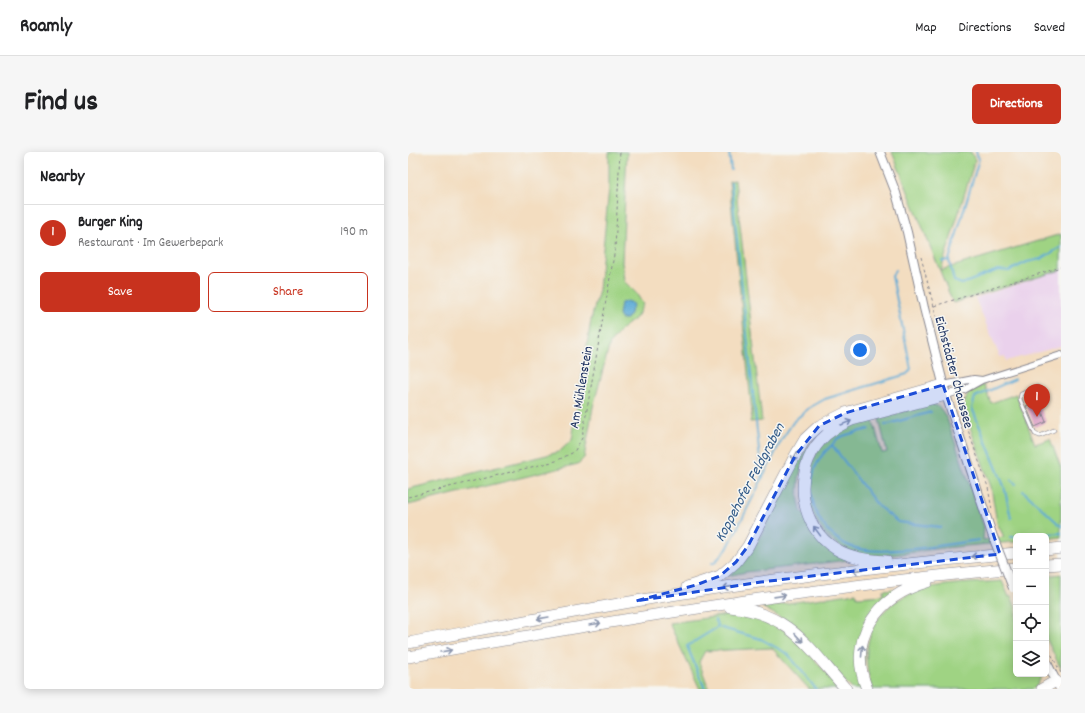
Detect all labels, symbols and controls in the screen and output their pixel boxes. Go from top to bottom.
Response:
text: Roamly [20,14,72,41]
text: Map [915,18,937,38]
text: Directions [959,18,1012,38]
text: Saved [1034,18,1065,38]
text: Find us [24,84,98,124]
button: Directions [972,84,1061,124]
text: Nearby [40,166,84,190]
text: Burger King [78,212,143,234]
text: 1 [52,223,54,242]
text: 190 m [340,223,368,242]
text: Restaurant · Im Gewerbepark [78,234,223,253]
button: Save [40,272,200,312]
button: Share [208,272,368,312]
street label: Eichstädter Chaussee [928,314,978,431]
your location [850,340,870,360]
street label: Am Mühlenstein [565,345,599,430]
pin: 1 [1024,384,1050,417]
one-way arrow [839,418,851,426]
water label: Koppehofer Feldgraben [710,419,792,546]
one-way arrow [790,450,798,462]
one-way arrow [813,526,822,537]
map controls [1013,533,1049,677]
button: + [1013,533,1049,569]
one-way arrow [971,553,984,560]
one-way arrow [852,566,865,574]
button: − [1013,569,1049,605]
one-way arrow [723,583,736,591]
one-way arrow [773,592,786,599]
button: locate [1013,605,1049,641]
one-way arrow [537,614,550,622]
one-way arrow [588,620,601,628]
one-way arrow [794,633,804,643]
button: layers [1013,641,1049,677]
one-way arrow [858,645,865,658]
one-way arrow [439,646,452,654]

